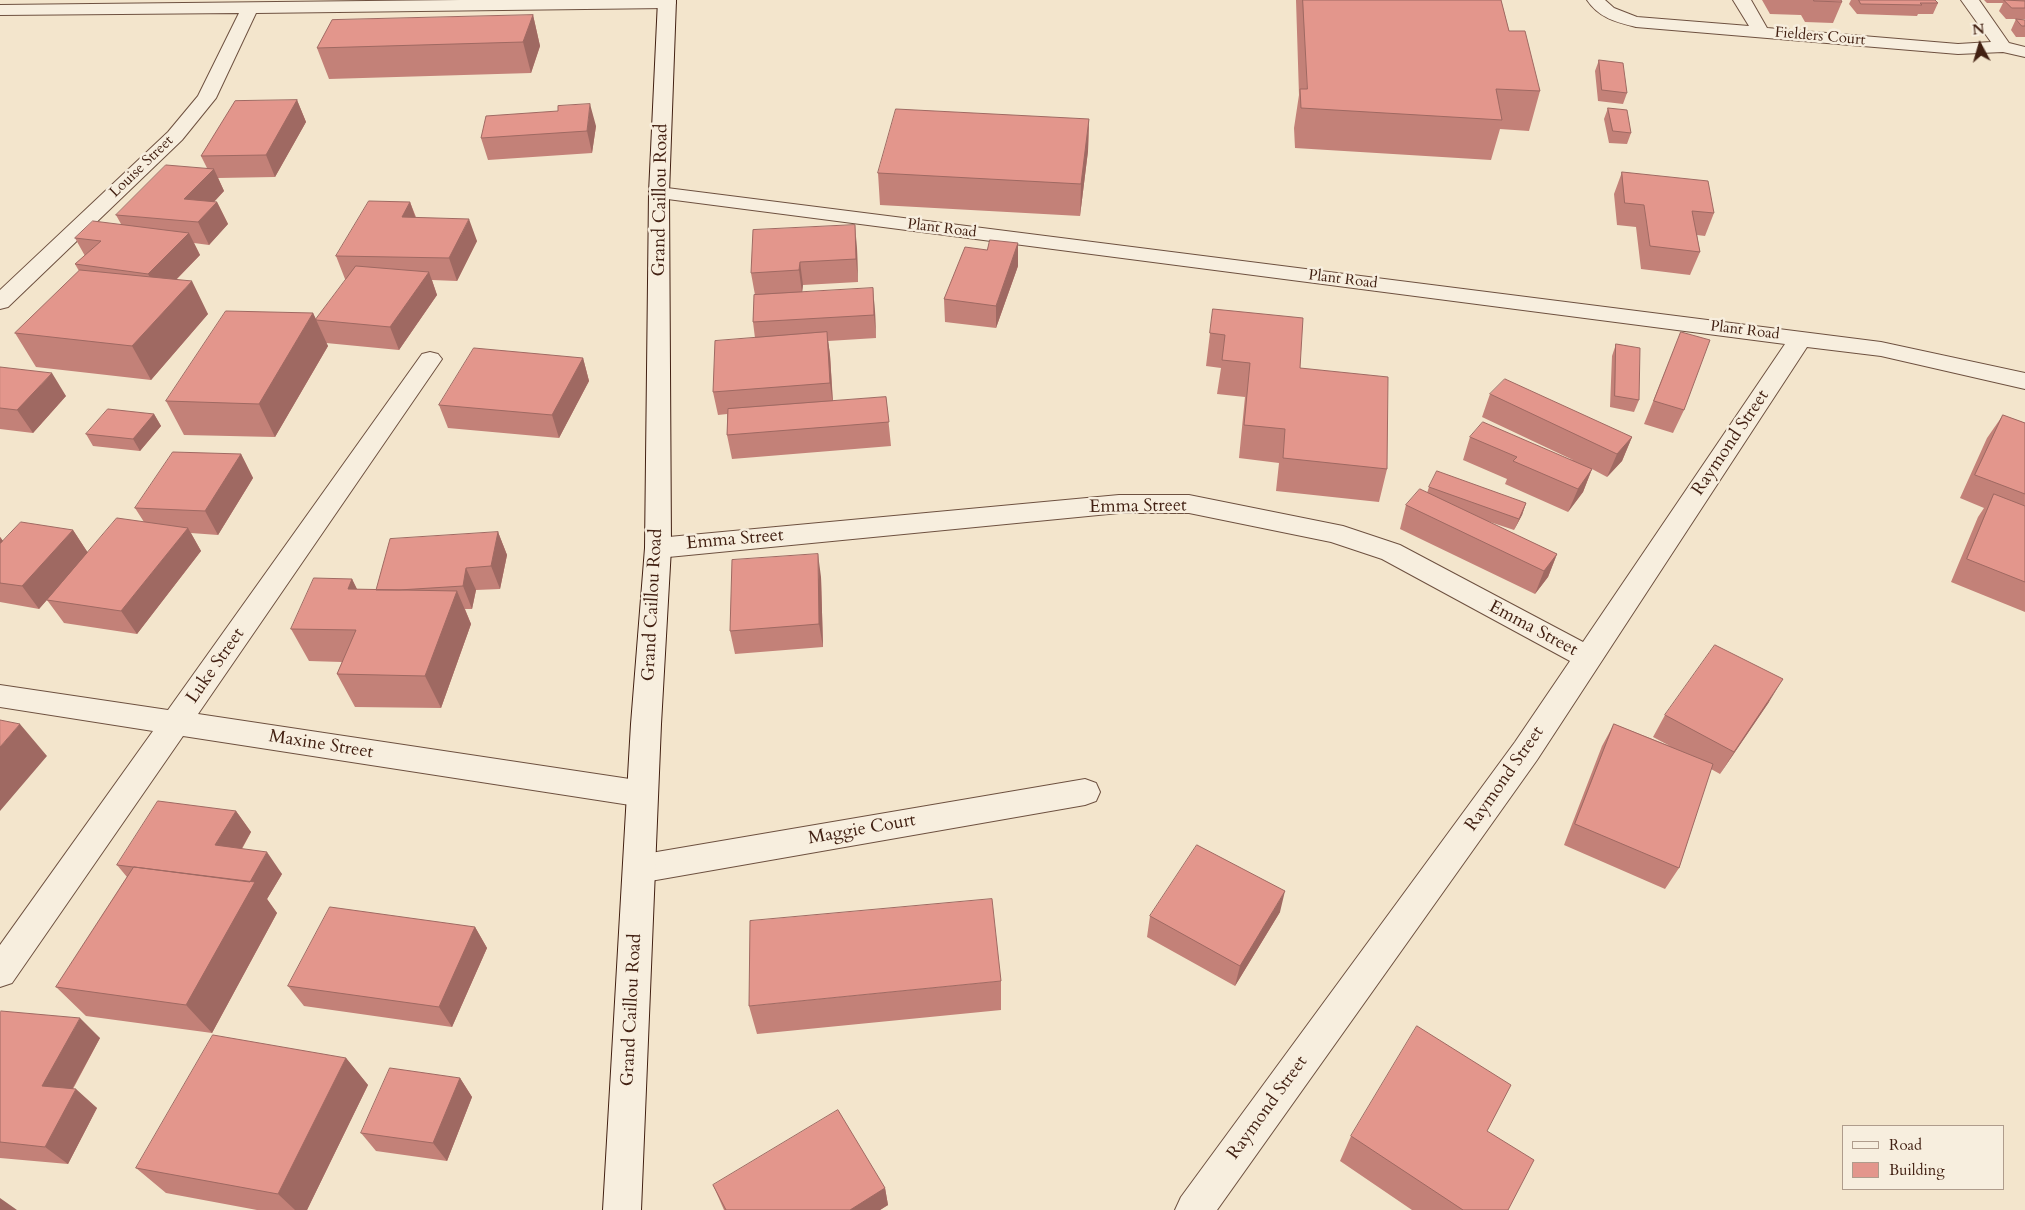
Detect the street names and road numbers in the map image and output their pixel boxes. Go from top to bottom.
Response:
street label: Fielders Court [1774,24,1866,50]
street label: Grand Caillou Road [649,123,673,277]
street label: Louise Street [106,132,178,202]
street label: Plant Road [906,216,978,242]
street label: Plant Road [1307,267,1379,293]
street label: Plant Road [1709,318,1781,344]
street label: Raymond Street [1688,386,1774,500]
street label: Emma Street [1089,495,1187,519]
street label: Emma Street [686,525,784,555]
street label: Grand Caillou Road [638,528,668,682]
street label: Emma Street [1485,597,1581,661]
street label: Luke Street [182,624,250,708]
street label: Raymond Street [1461,723,1549,835]
street label: Maxine Street [267,726,375,764]
street label: Maggie Court [807,810,917,850]
street label: Grand Caillou Road [617,933,647,1087]
street label: Raymond Street [1223,1052,1313,1164]

